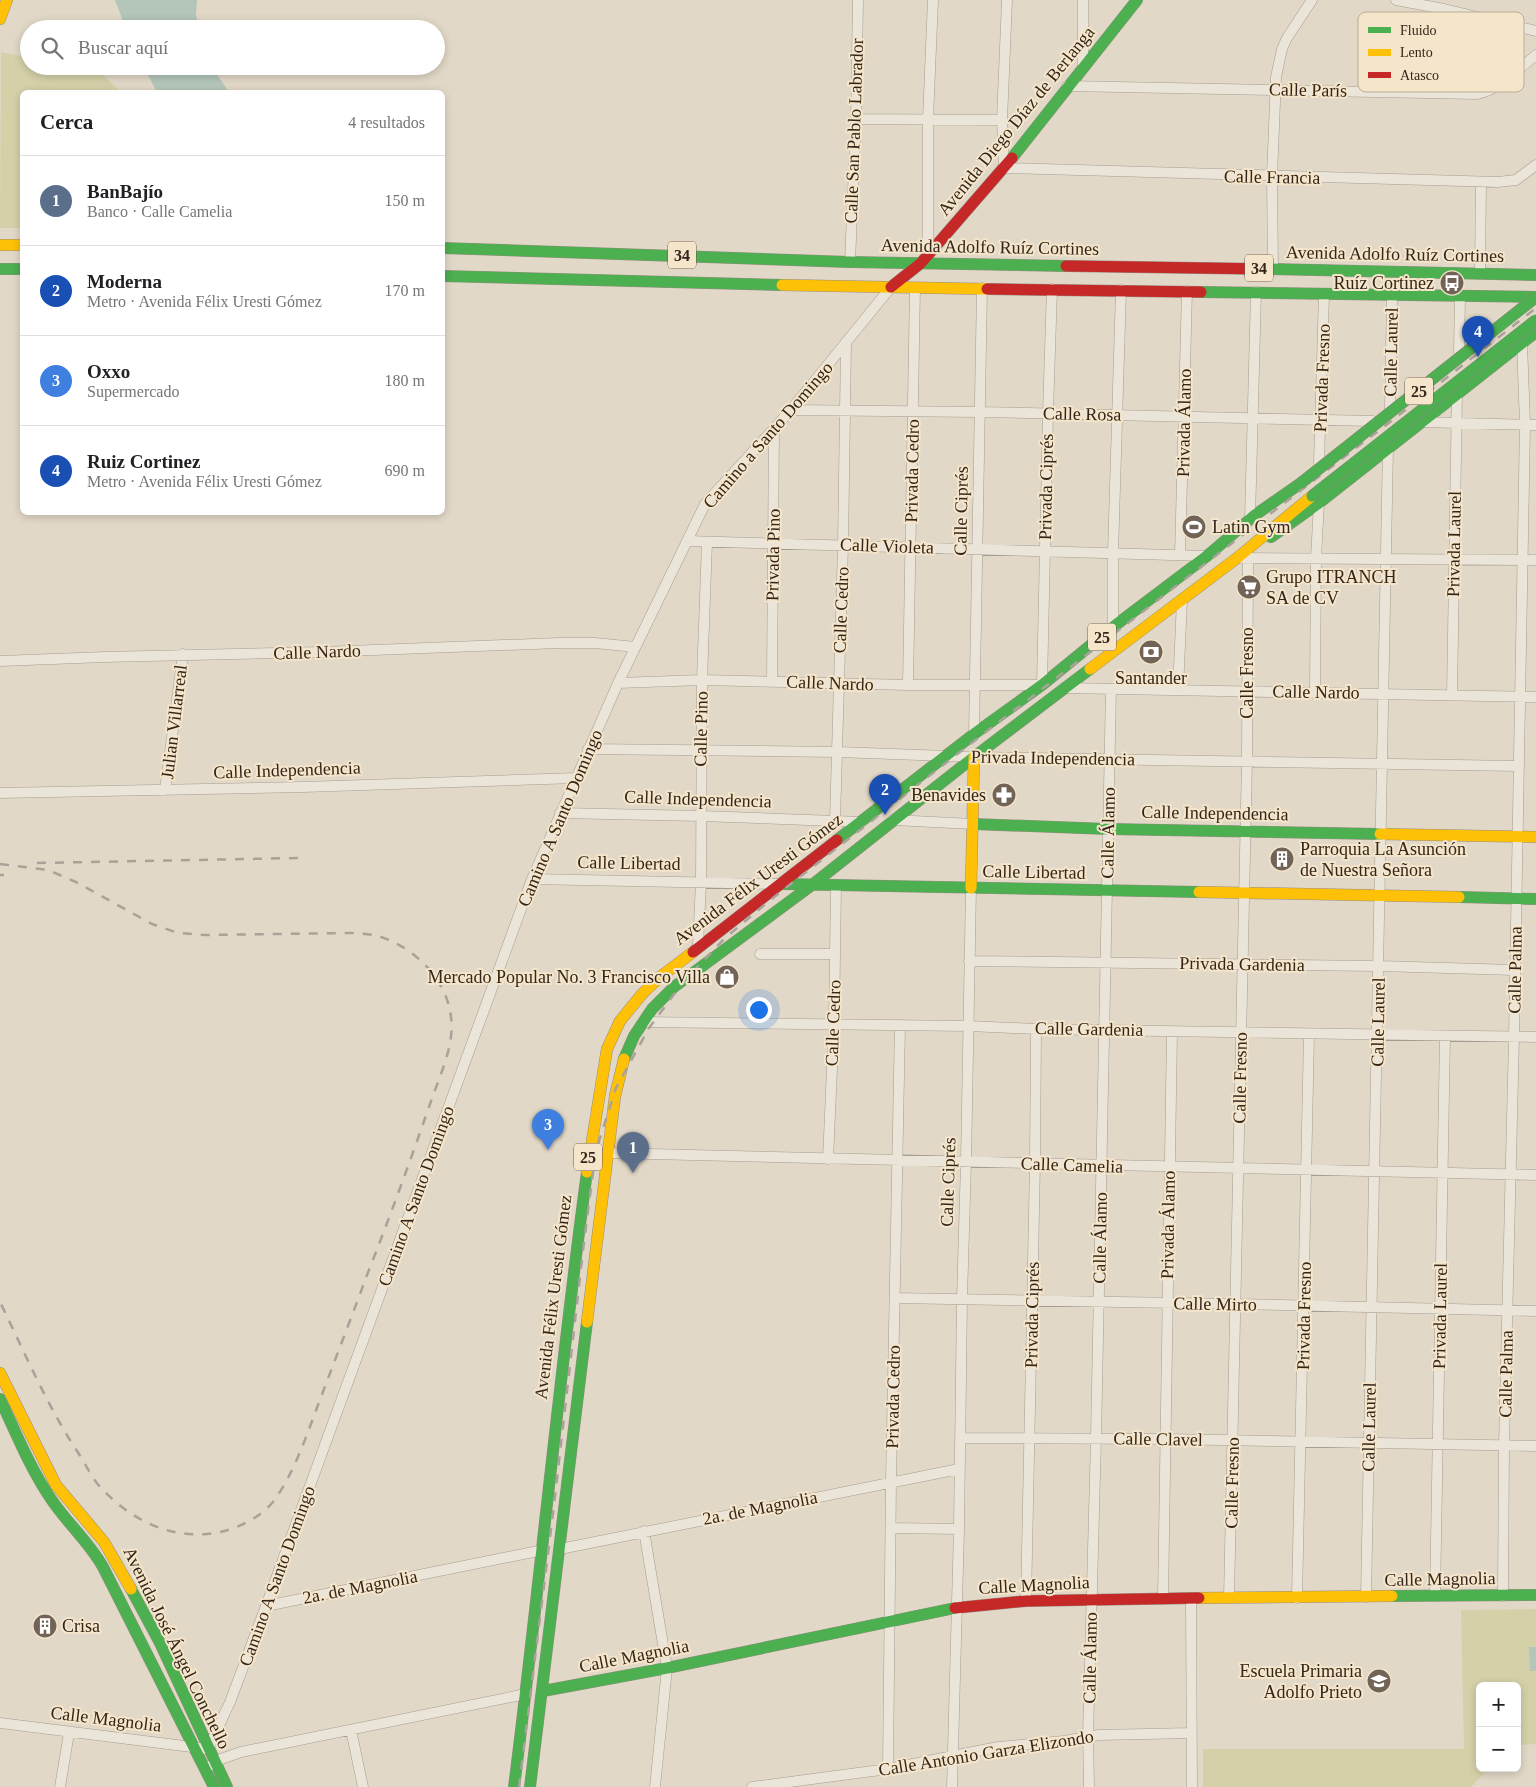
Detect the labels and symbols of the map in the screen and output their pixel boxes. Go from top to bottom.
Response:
legend [1358,12,1524,92]
street label: Avenida Diego Díaz de Berlanga [933,22,1099,220]
text: Fluido [1400,23,1437,38]
street label: Calle San Pablo Labrador [841,38,867,224]
text: Lento [1400,45,1433,60]
text: Atasco [1400,68,1439,83]
street label: Calle París [1269,79,1347,101]
street label: Calle Francia [1224,166,1320,188]
street label: Avenida Adolfo Ruíz Cortines [881,235,1099,259]
road number: 34 [668,242,696,268]
street label: Avenida Adolfo Ruíz Cortines [1286,242,1504,266]
road number: 34 [1245,254,1273,282]
bus stop icon: Ruíz Cortinez [1439,270,1465,296]
place label: Ruíz Cortinez [1334,273,1434,293]
street label: Calle Laurel [1380,307,1402,397]
pin: 4 [1462,316,1494,357]
street label: Privada Fresno [1310,323,1334,433]
street label: Camino a Santo Domingo [699,358,837,512]
street label: Privada Álamo [1172,369,1195,477]
road number: 25 [1405,378,1433,404]
street label: Calle Rosa [1043,403,1121,425]
street label: Privada Cedro [901,419,923,523]
street label: Privada Ciprés [1035,434,1057,540]
street label: Calle Ciprés [950,466,972,556]
street label: Privada Laurel [1443,491,1465,597]
street label: Privada Pino [762,509,784,601]
sports icon: Latin Gym [1181,514,1207,540]
place label: Latin Gym [1212,517,1291,537]
street label: Calle Violeta [840,534,934,558]
street label: Calle Cedro [829,566,853,654]
place label: Grupo ITRANCH SA de CV [1266,567,1397,608]
supermarket icon: Grupo ITRANCH SA de CV [1236,574,1262,600]
road number: 25 [1088,624,1116,650]
street label: Calle Fresno [1237,627,1257,719]
bank icon: Santander [1138,639,1164,665]
street label: Calle Nardo [273,640,361,664]
street label: Julian Villarreal [157,664,191,780]
place label: Santander [1115,668,1187,688]
street label: Calle Nardo [786,671,874,695]
street label: Calle Nardo [1272,681,1360,703]
street label: Calle Pino [690,691,712,767]
street label: Camino A Santo Domingo [514,726,606,910]
street label: Privada Independencia [971,747,1135,769]
street label: Calle Independencia [213,757,361,783]
pin: 2 [869,774,901,815]
pharmacy icon: Benavides [991,782,1017,808]
place label: Benavides [911,785,986,805]
street label: Calle Independencia [624,786,772,812]
street label: Calle Álamo [1096,787,1119,879]
street label: Calle Independencia [1141,802,1289,824]
street label: Avenida Félix Uresti Gómez [670,809,846,949]
place label: Parroquia La Asunción de Nuestra Señora [1300,839,1466,880]
building icon: Parroquia La Asunción de Nuestra Señora [1269,846,1295,872]
street label: Calle Libertad [577,852,681,874]
street label: Calle Libertad [982,861,1086,883]
street label: Calle Palma [1504,926,1526,1014]
street label: Privada Gardenia [1179,953,1305,975]
shop icon: Mercado Popular No. 3 Francisco Villa [714,964,740,990]
place label: Mercado Popular No. 3 Francisco Villa [427,967,710,987]
street label: Calle Laurel [1367,977,1389,1067]
street label: Calle Cedro [821,979,845,1067]
your location [746,997,772,1023]
street label: Calle Gardenia [1035,1018,1143,1040]
street label: Calle Fresno [1229,1032,1251,1124]
street label: Camino A Santo Domingo [374,1103,458,1289]
pin: 3 [532,1109,564,1150]
pin: 1 [617,1132,649,1173]
street label: Calle Ciprés [936,1137,960,1227]
road number: 25 [574,1144,602,1170]
street label: Calle Camelia [1020,1153,1124,1177]
street label: Privada Álamo [1156,1171,1179,1279]
street label: Calle Álamo [1088,1192,1111,1284]
street label: Avenida Félix Uresti Gómez [531,1193,575,1401]
street label: Privada Ciprés [1021,1262,1043,1368]
street label: Privada Fresno [1293,1262,1315,1370]
street label: Privada Laurel [1429,1263,1451,1369]
street label: Calle Mirto [1173,1293,1257,1315]
street label: Calle Palma [1495,1330,1517,1418]
street label: Privada Cedro [882,1345,904,1449]
street label: Calle Laurel [1358,1382,1380,1472]
street label: Calle Clavel [1113,1428,1203,1450]
street label: Calle Fresno [1221,1437,1243,1529]
street label: Camino A Santo Domingo [235,1483,319,1669]
street label: 2a. de Magnolia [701,1487,819,1529]
street label: Avenida José Ángel Conchello [119,1543,236,1752]
street label: 2a. de Magnolia [301,1566,419,1608]
street label: Calle Magnolia [1384,1568,1496,1590]
street label: Calle Magnolia [978,1572,1090,1598]
street label: Calle Álamo [1078,1612,1101,1704]
building icon: Crisa [32,1613,58,1639]
place label: Crisa [62,1616,100,1636]
street label: Calle Magnolia [577,1636,691,1676]
place label: Escuela Primaria Adolfo Prieto [1240,1661,1362,1702]
school or university icon: Escuela Primaria Adolfo Prieto [1366,1668,1392,1694]
street label: Calle Magnolia [49,1702,163,1736]
street label: Calle Antonio Garza Elizondo [877,1726,1095,1780]

